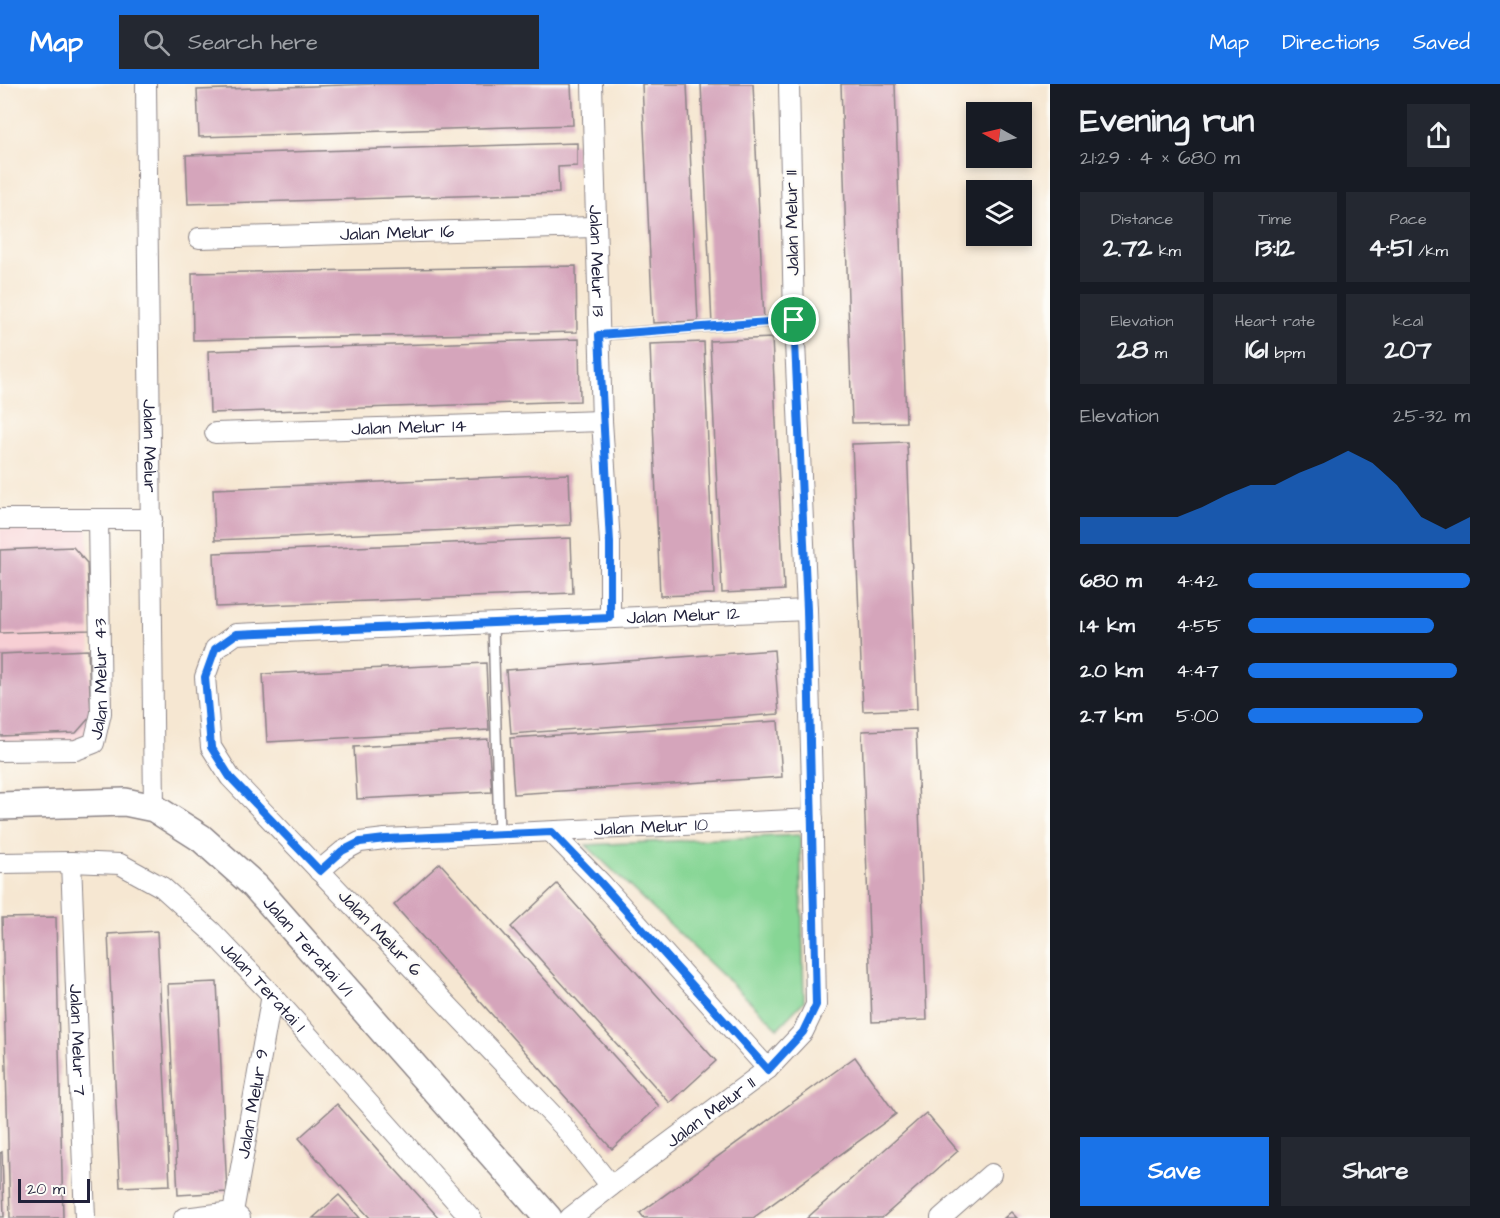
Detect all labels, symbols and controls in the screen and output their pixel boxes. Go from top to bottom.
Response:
search box [119,15,539,69]
text: Map [30,23,83,62]
icon: search [140,26,173,59]
text: Search here [188,27,318,58]
text: Map [1209,28,1249,57]
text: Directions [1282,28,1380,57]
text: Saved [1413,28,1470,57]
text: Evening run [1080,98,1254,144]
north arrow [966,102,1032,168]
map controls [966,102,1032,246]
button: share [1407,104,1470,167]
text: 21:29 · 4 × 680 m [1080,144,1240,172]
street label: Jalan Melur 11 [779,170,805,276]
button: layers [966,180,1032,246]
street label: Jalan Melur 13 [583,204,611,317]
text: Distance [1111,208,1173,230]
text: Time [1258,208,1292,230]
text: Pace [1389,208,1427,230]
street label: Jalan Melur 16 [339,218,454,247]
text: 2.72 [1103,230,1152,266]
text: 13:12 [1255,230,1295,266]
text: 4:51 [1368,230,1412,266]
text: km [1152,240,1181,262]
text: /km [1412,240,1448,262]
pin [768,294,819,345]
icon: arrive [777,303,810,336]
text: Elevation [1111,310,1173,332]
text: Heart rate [1235,310,1315,332]
text: kcal [1393,310,1423,332]
text: 28 [1117,332,1148,368]
text: 161 [1245,332,1268,368]
text: 207 [1384,332,1432,368]
text: m [1148,342,1167,364]
text: bpm [1268,342,1305,364]
street label: Jalan Melur [137,399,163,493]
text: Elevation [1080,402,1159,430]
text: 25–32 m [1393,402,1470,430]
street label: Jalan Melur 14 [351,413,467,441]
text: 680 m [1080,567,1142,595]
text: 4:42 [1176,567,1218,595]
street label: Jalan Melur 12 [626,600,741,630]
text: 1.4 km [1080,612,1135,640]
text: 4:55 [1176,612,1221,640]
street label: Jalan Melur 43 [83,618,114,742]
text: 2.0 km [1080,657,1143,685]
text: 4:47 [1176,657,1219,685]
text: 2.7 km [1080,702,1142,730]
text: 5:00 [1176,702,1219,730]
street label: Jalan Melur 10 [593,811,709,842]
street label: Jalan Melur 6 [332,884,428,982]
street label: Jalan Teratai 1/1 [258,891,358,1001]
street label: Jalan Teratai 1 [216,937,310,1037]
street label: Jalan Melur 7 [63,984,93,1096]
street label: Jalan Melur 9 [230,1047,275,1161]
street label: Jalan Melur 11 [661,1070,760,1153]
button: Save [1080,1137,1269,1206]
button: Share [1281,1137,1470,1206]
scale bar [18,1176,90,1204]
text: 20 m [27,1178,65,1200]

